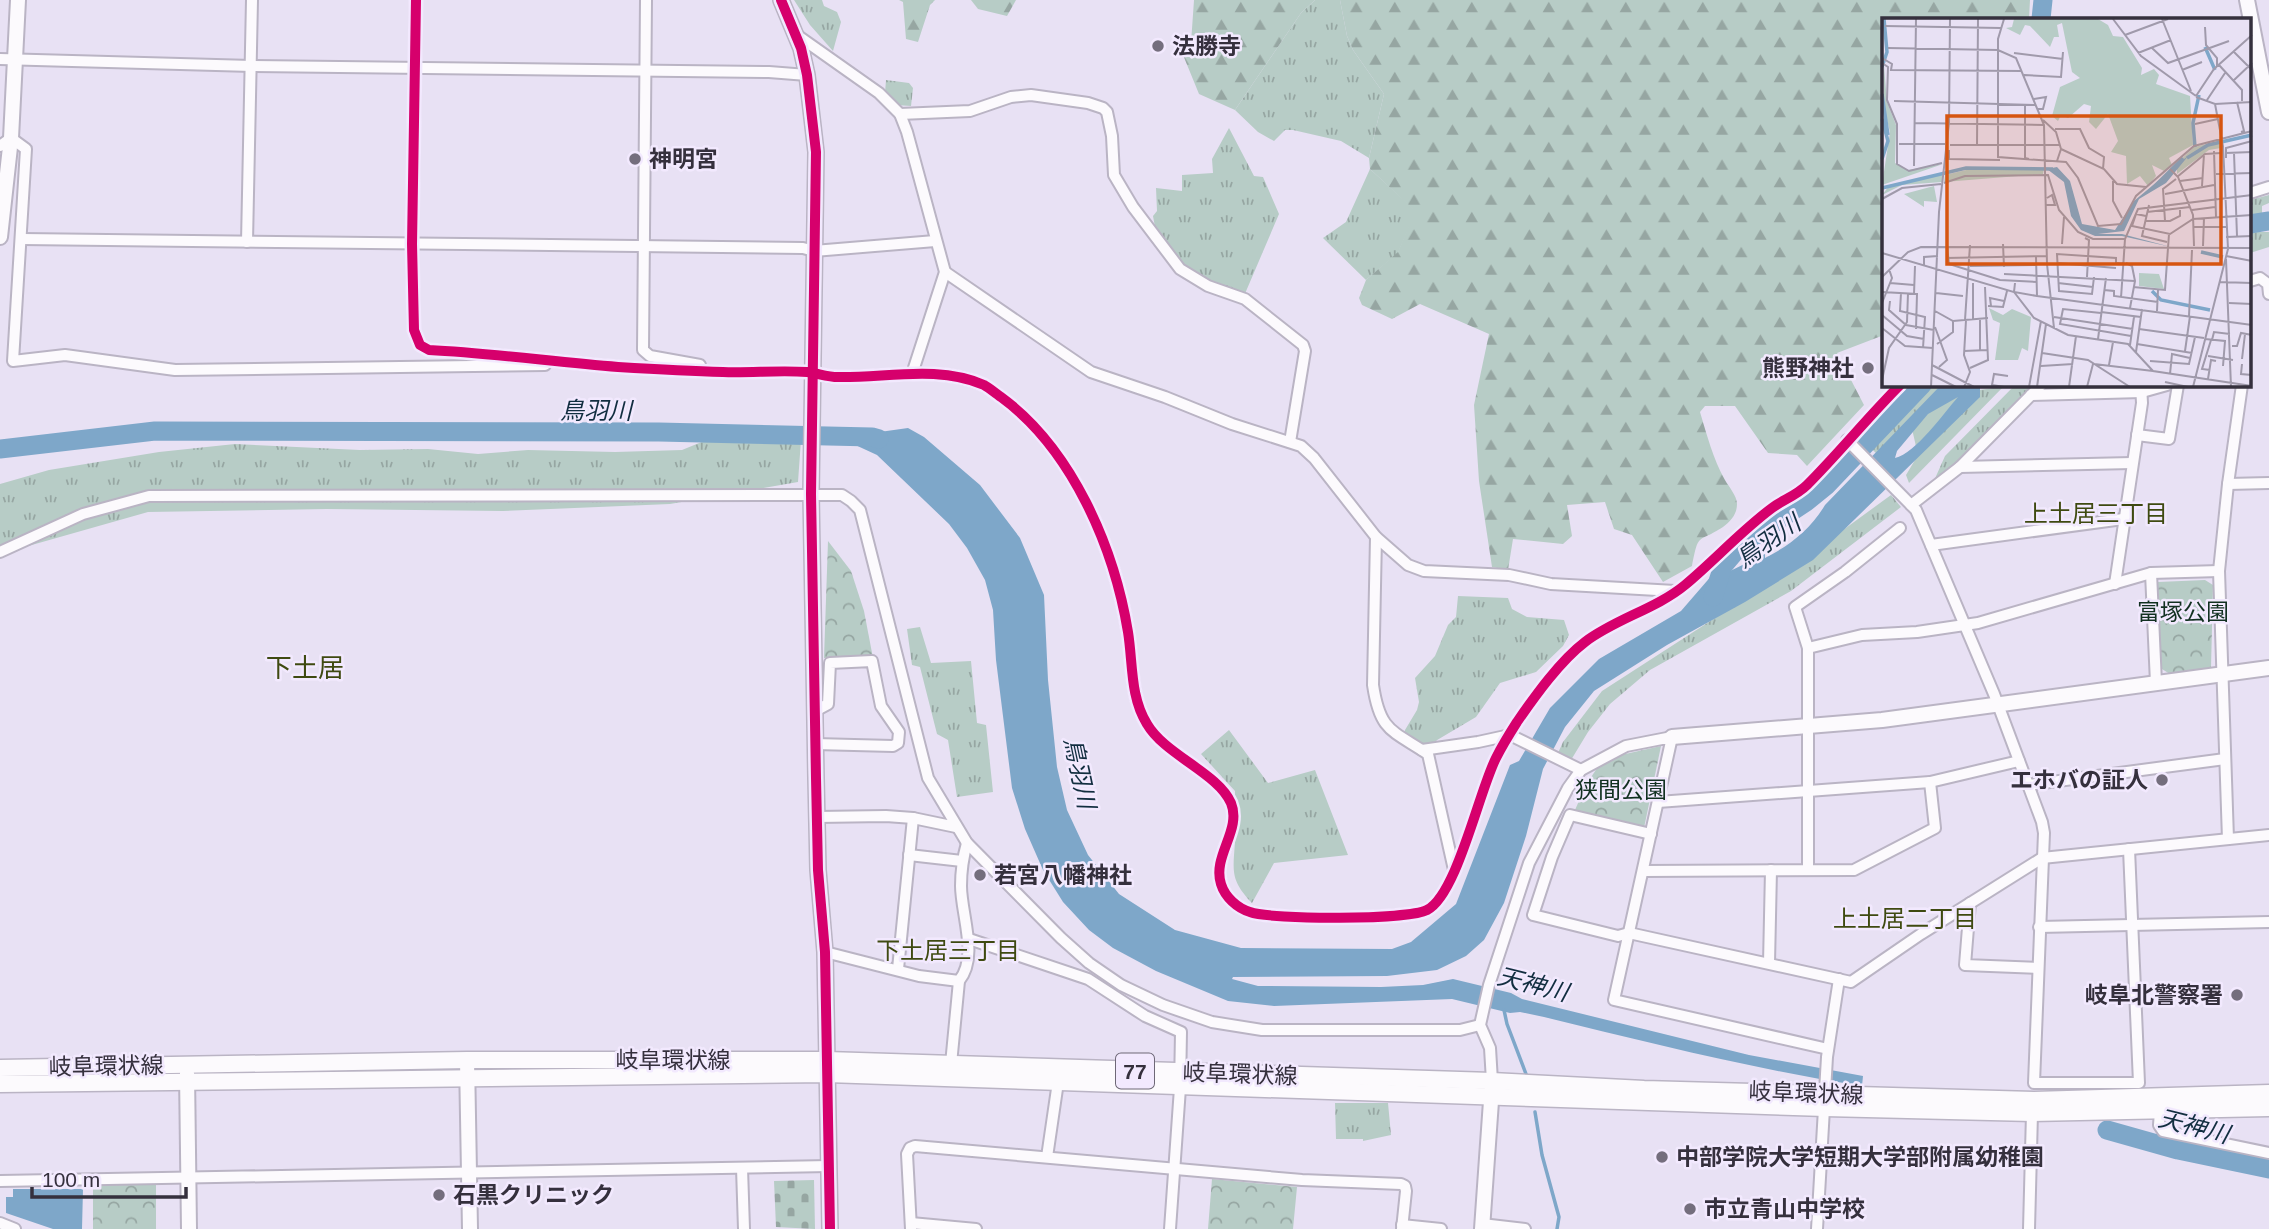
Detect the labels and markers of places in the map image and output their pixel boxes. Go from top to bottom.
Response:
place label: 法勝寺 [1172,33,1241,59]
marker: 法勝寺 [1150,38,1166,54]
place label: 神明宮 [649,146,718,172]
marker: 神明宮 [627,151,643,167]
place label: 熊野神社 [1762,355,1854,381]
marker: 熊野神社 [1860,360,1876,376]
place label: エホバの証人 [2010,767,2148,793]
marker: エホバの証人 [2154,772,2170,788]
place label: 若宮八幡神社 [994,862,1132,888]
marker: 若宮八幡神社 [972,867,988,883]
place label: 岐阜北警察署 [2085,982,2223,1008]
marker: 岐阜北警察署 [2229,987,2245,1003]
place label: 中部学院大学短期大学部附属幼稚園 [1676,1144,2044,1170]
marker: 中部学院大学短期大学部附属幼稚園 [1654,1149,1670,1165]
place label: 石黒クリニック [453,1182,614,1208]
marker: 石黒クリニック [431,1187,447,1203]
place label: 市立青山中学校 [1704,1196,1865,1222]
marker: 市立青山中学校 [1682,1201,1698,1217]

